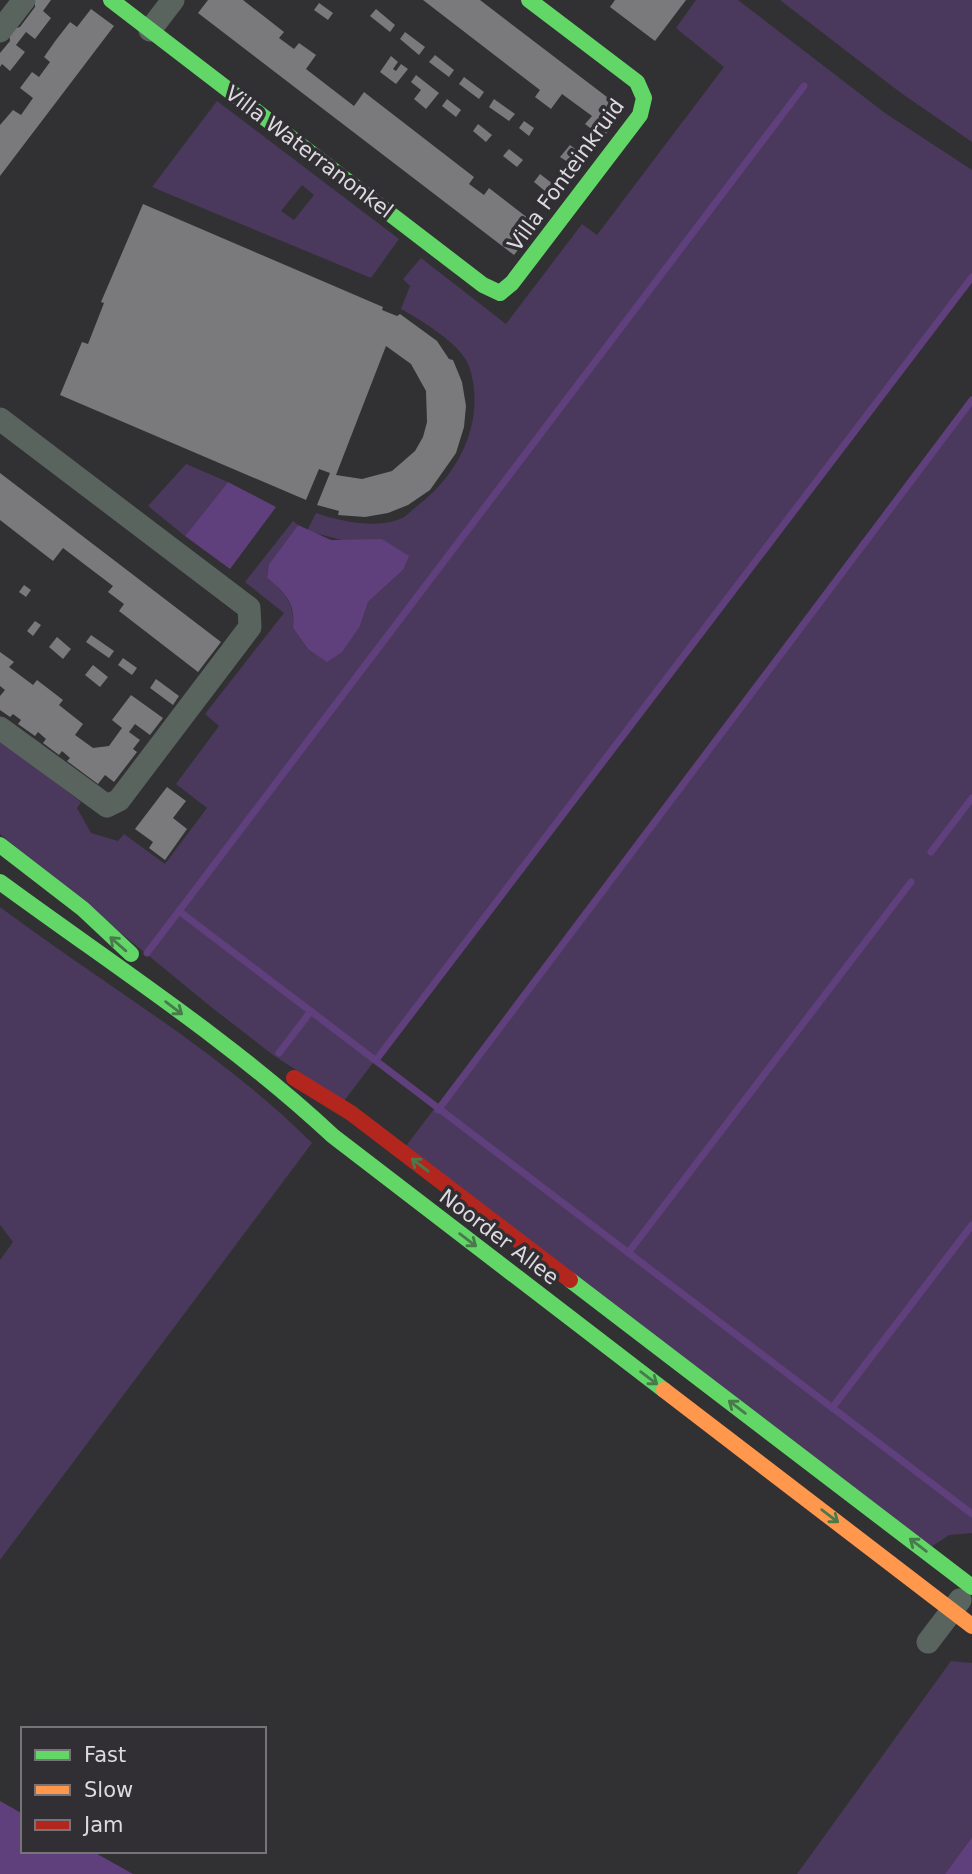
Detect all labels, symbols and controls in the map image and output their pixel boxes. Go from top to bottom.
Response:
street label: Villa Waterranonkel [220,81,398,223]
street label: Villa Fonteinkruid [503,94,629,256]
one-way arrow [110,936,128,952]
one-way arrow [165,1000,183,1015]
one-way arrow [411,1158,429,1173]
street label: Noorder Allee [435,1184,563,1290]
one-way arrow [458,1232,477,1247]
one-way arrow [639,1370,658,1385]
one-way arrow [728,1400,747,1414]
one-way arrow [820,1508,838,1523]
one-way arrow [909,1537,928,1552]
legend [21,1727,266,1853]
text: Fast [84,1743,126,1767]
text: Slow [84,1778,133,1802]
text: Jam [82,1813,124,1837]

